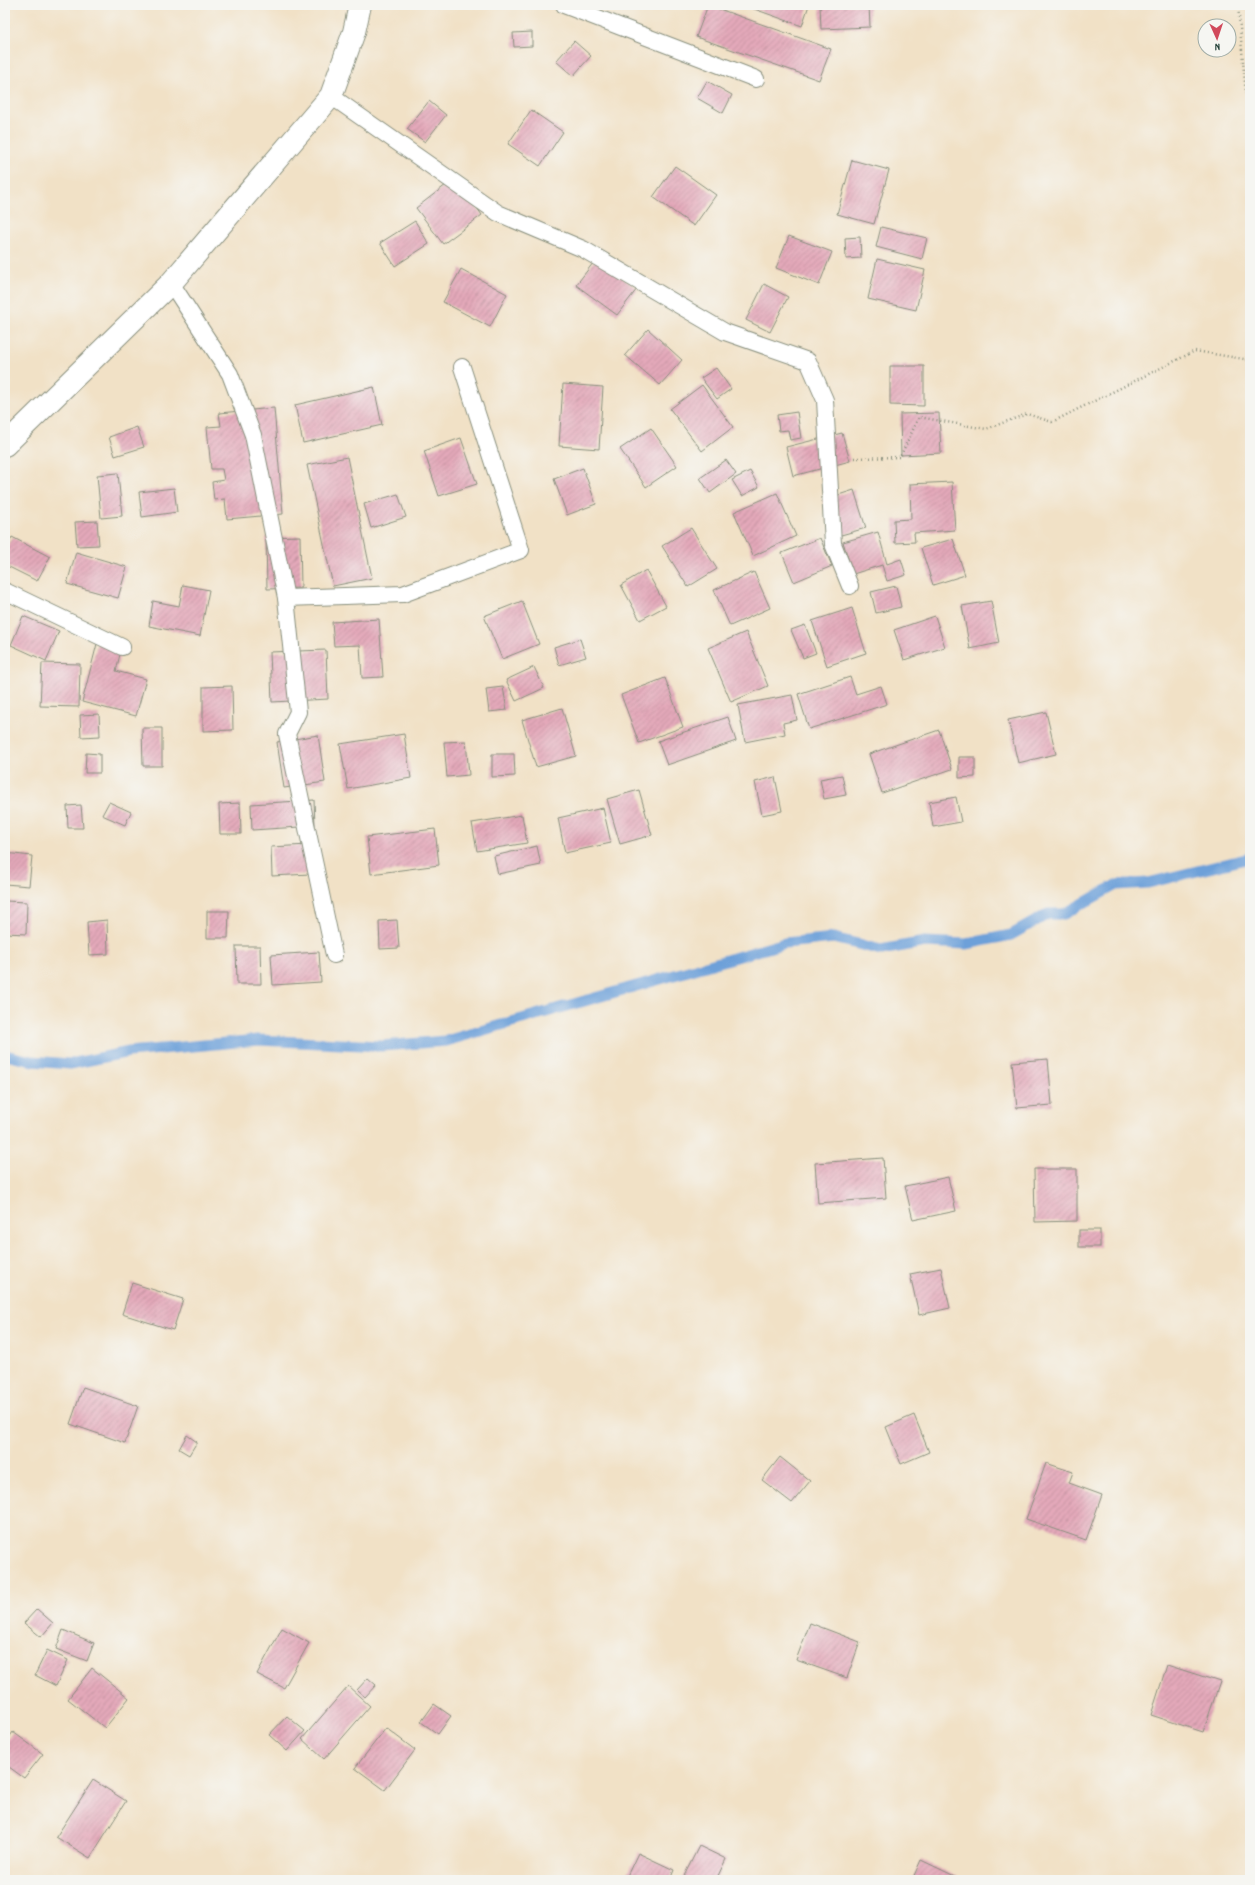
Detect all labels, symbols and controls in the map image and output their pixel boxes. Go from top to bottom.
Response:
north arrow [1197,18,1237,58]
text: N [1214,38,1221,54]

